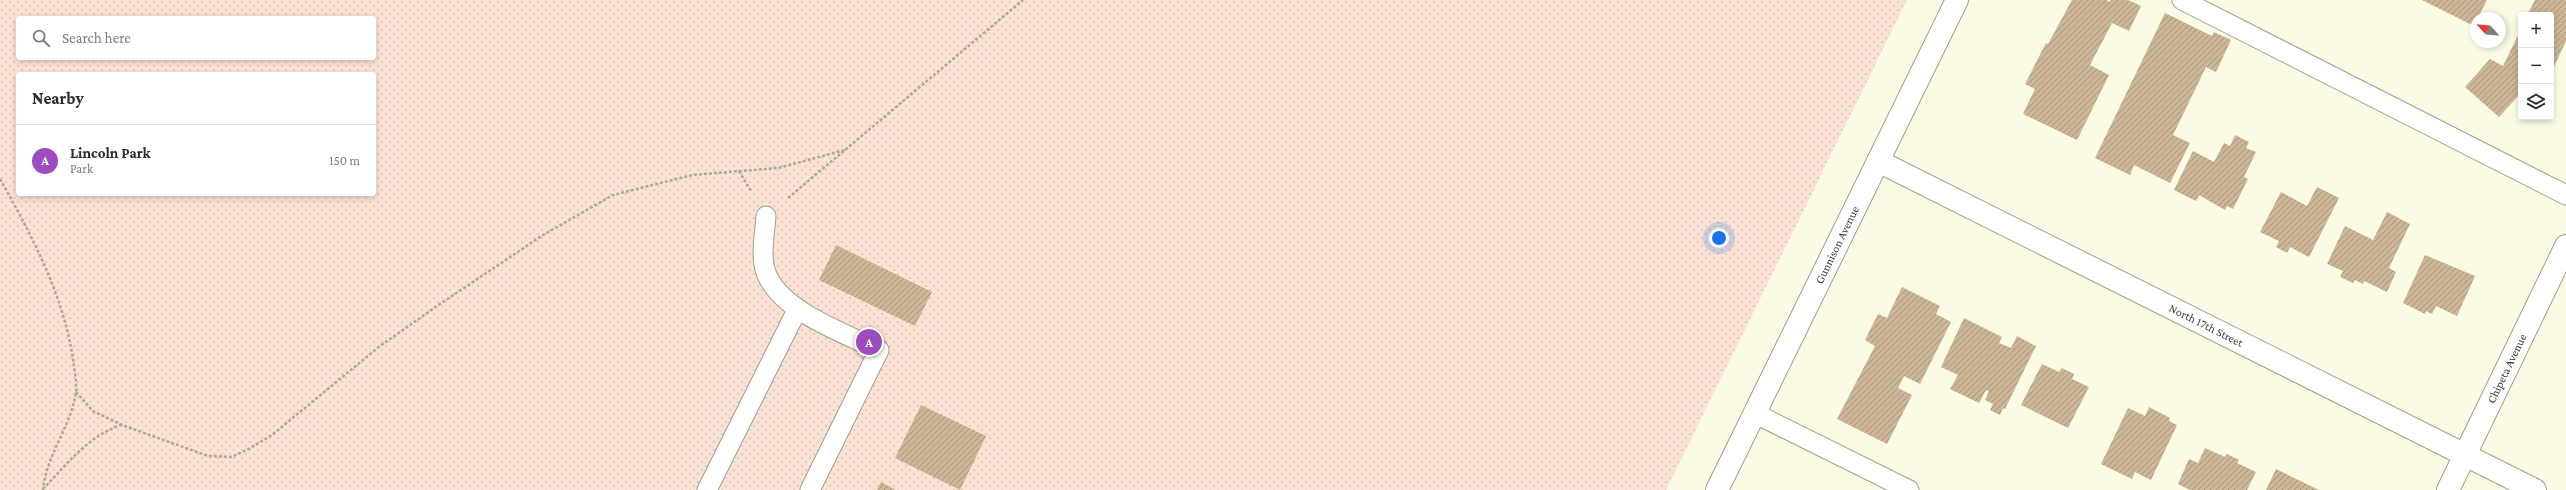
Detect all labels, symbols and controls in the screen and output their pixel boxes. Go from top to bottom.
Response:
north arrow [2470,12,2506,48]
map controls [2518,12,2554,120]
button: + [2518,12,2554,48]
search box [16,16,376,60]
icon: search [30,27,52,49]
text: Search here [62,30,131,46]
button: − [2518,48,2554,84]
button: layers [2518,84,2554,120]
text: Nearby [32,89,84,108]
text: Lincoln Park [70,145,151,161]
text: A [41,153,49,168]
text: 150 m [329,153,360,168]
text: Park [70,161,93,176]
street label: Gunnison Avenue [1812,204,1862,286]
your location [1709,228,1729,248]
street label: North 17th Street [2167,301,2246,350]
pin: A [856,327,882,357]
street label: Chipeta Avenue [2484,331,2529,405]

